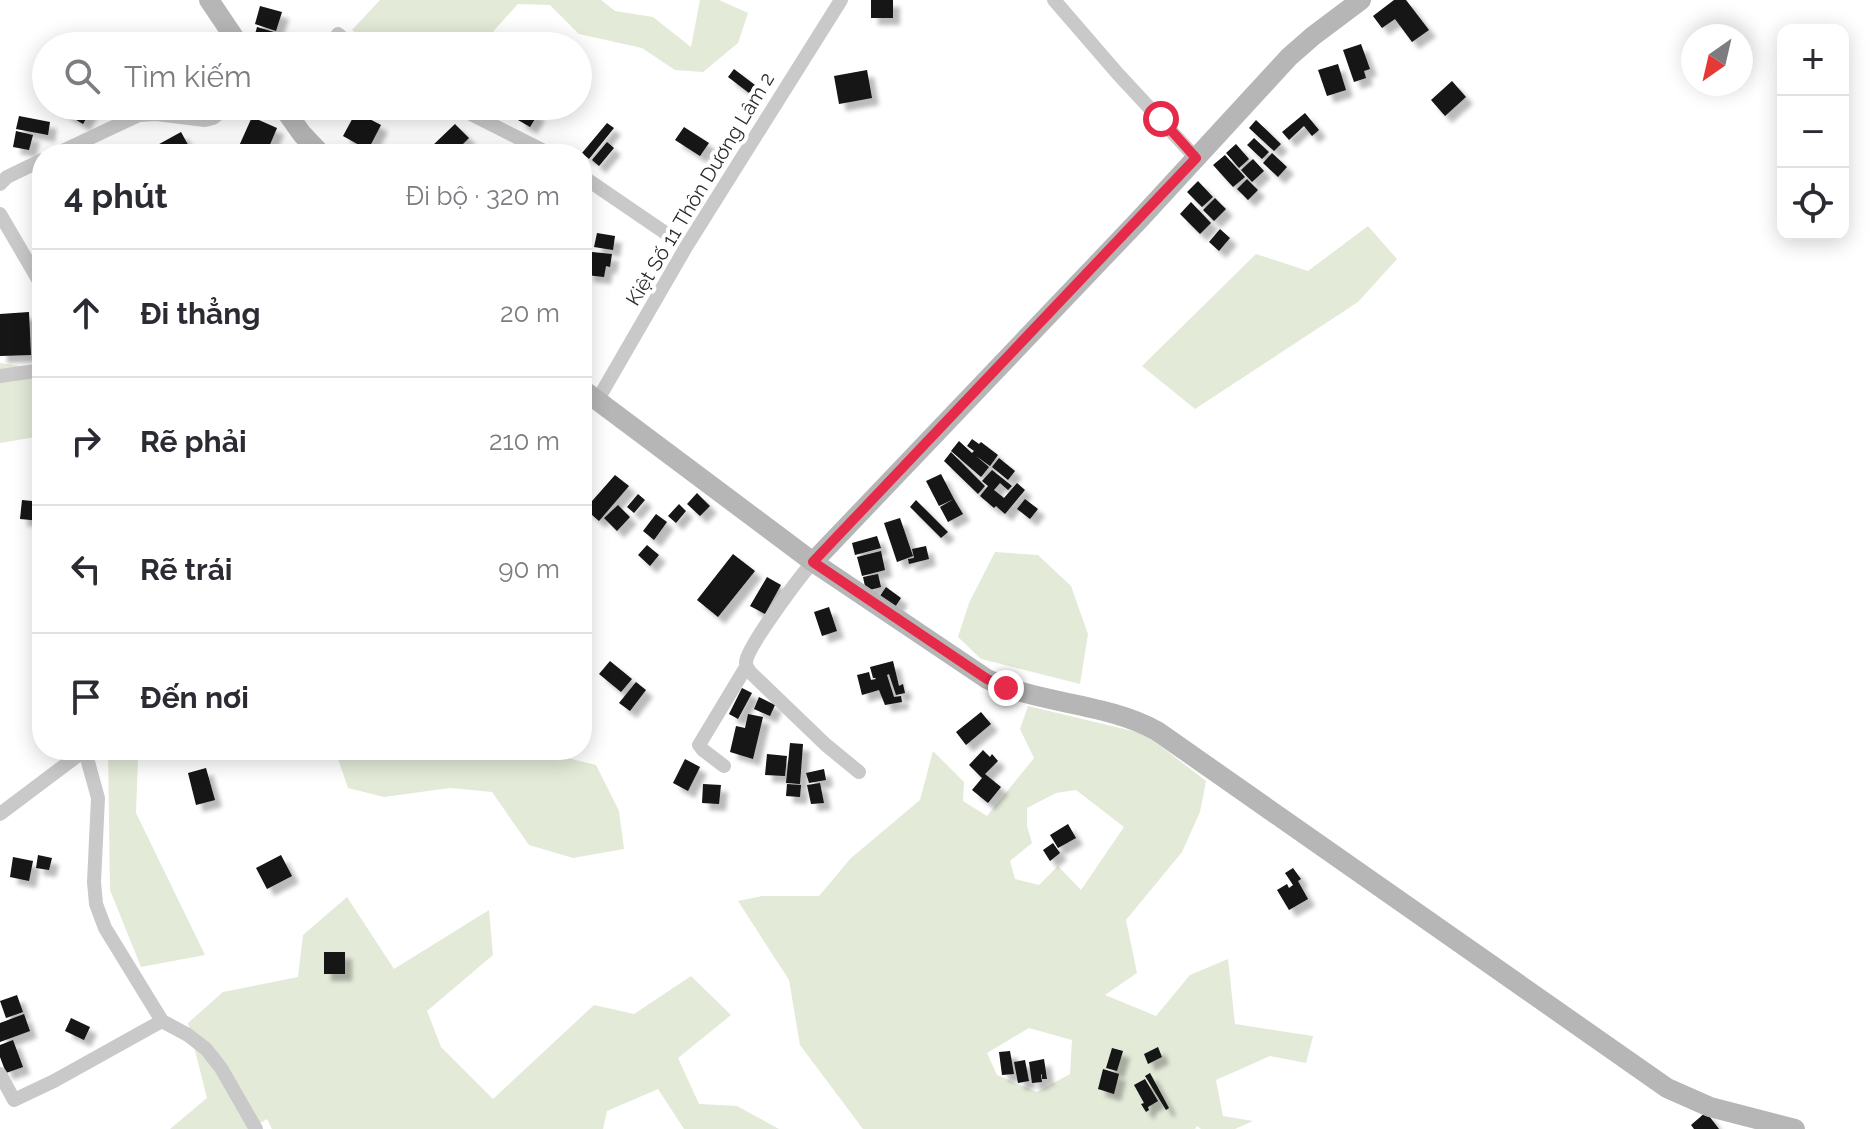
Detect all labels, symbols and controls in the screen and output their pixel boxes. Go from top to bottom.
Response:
north arrow [1681,24,1753,96]
map controls [1777,24,1849,240]
button: + [1777,24,1849,96]
search box [32,32,592,120]
icon: search [60,54,104,98]
text: Tìm kiếm [124,59,252,94]
street label: Kiệt Số 11 Thôn Dương Lâm 2 [621,68,779,310]
button: − [1777,96,1849,168]
route start [1143,101,1179,137]
button: locate [1777,168,1849,240]
text: 4 phút [64,176,168,216]
text: Đi bộ · 320 m [405,181,560,211]
icon: ahead [64,291,108,335]
text: Đi thẳng [140,296,260,331]
text: 20 m [500,298,560,328]
icon: right [64,419,108,463]
text: Rẽ phải [140,424,247,459]
text: 210 m [489,426,560,456]
icon: left [64,547,108,591]
text: Rẽ trái [140,552,233,587]
text: 90 m [498,554,560,584]
route end [988,670,1024,706]
icon: arrive [64,675,108,719]
text: Đến nơi [140,680,249,715]

